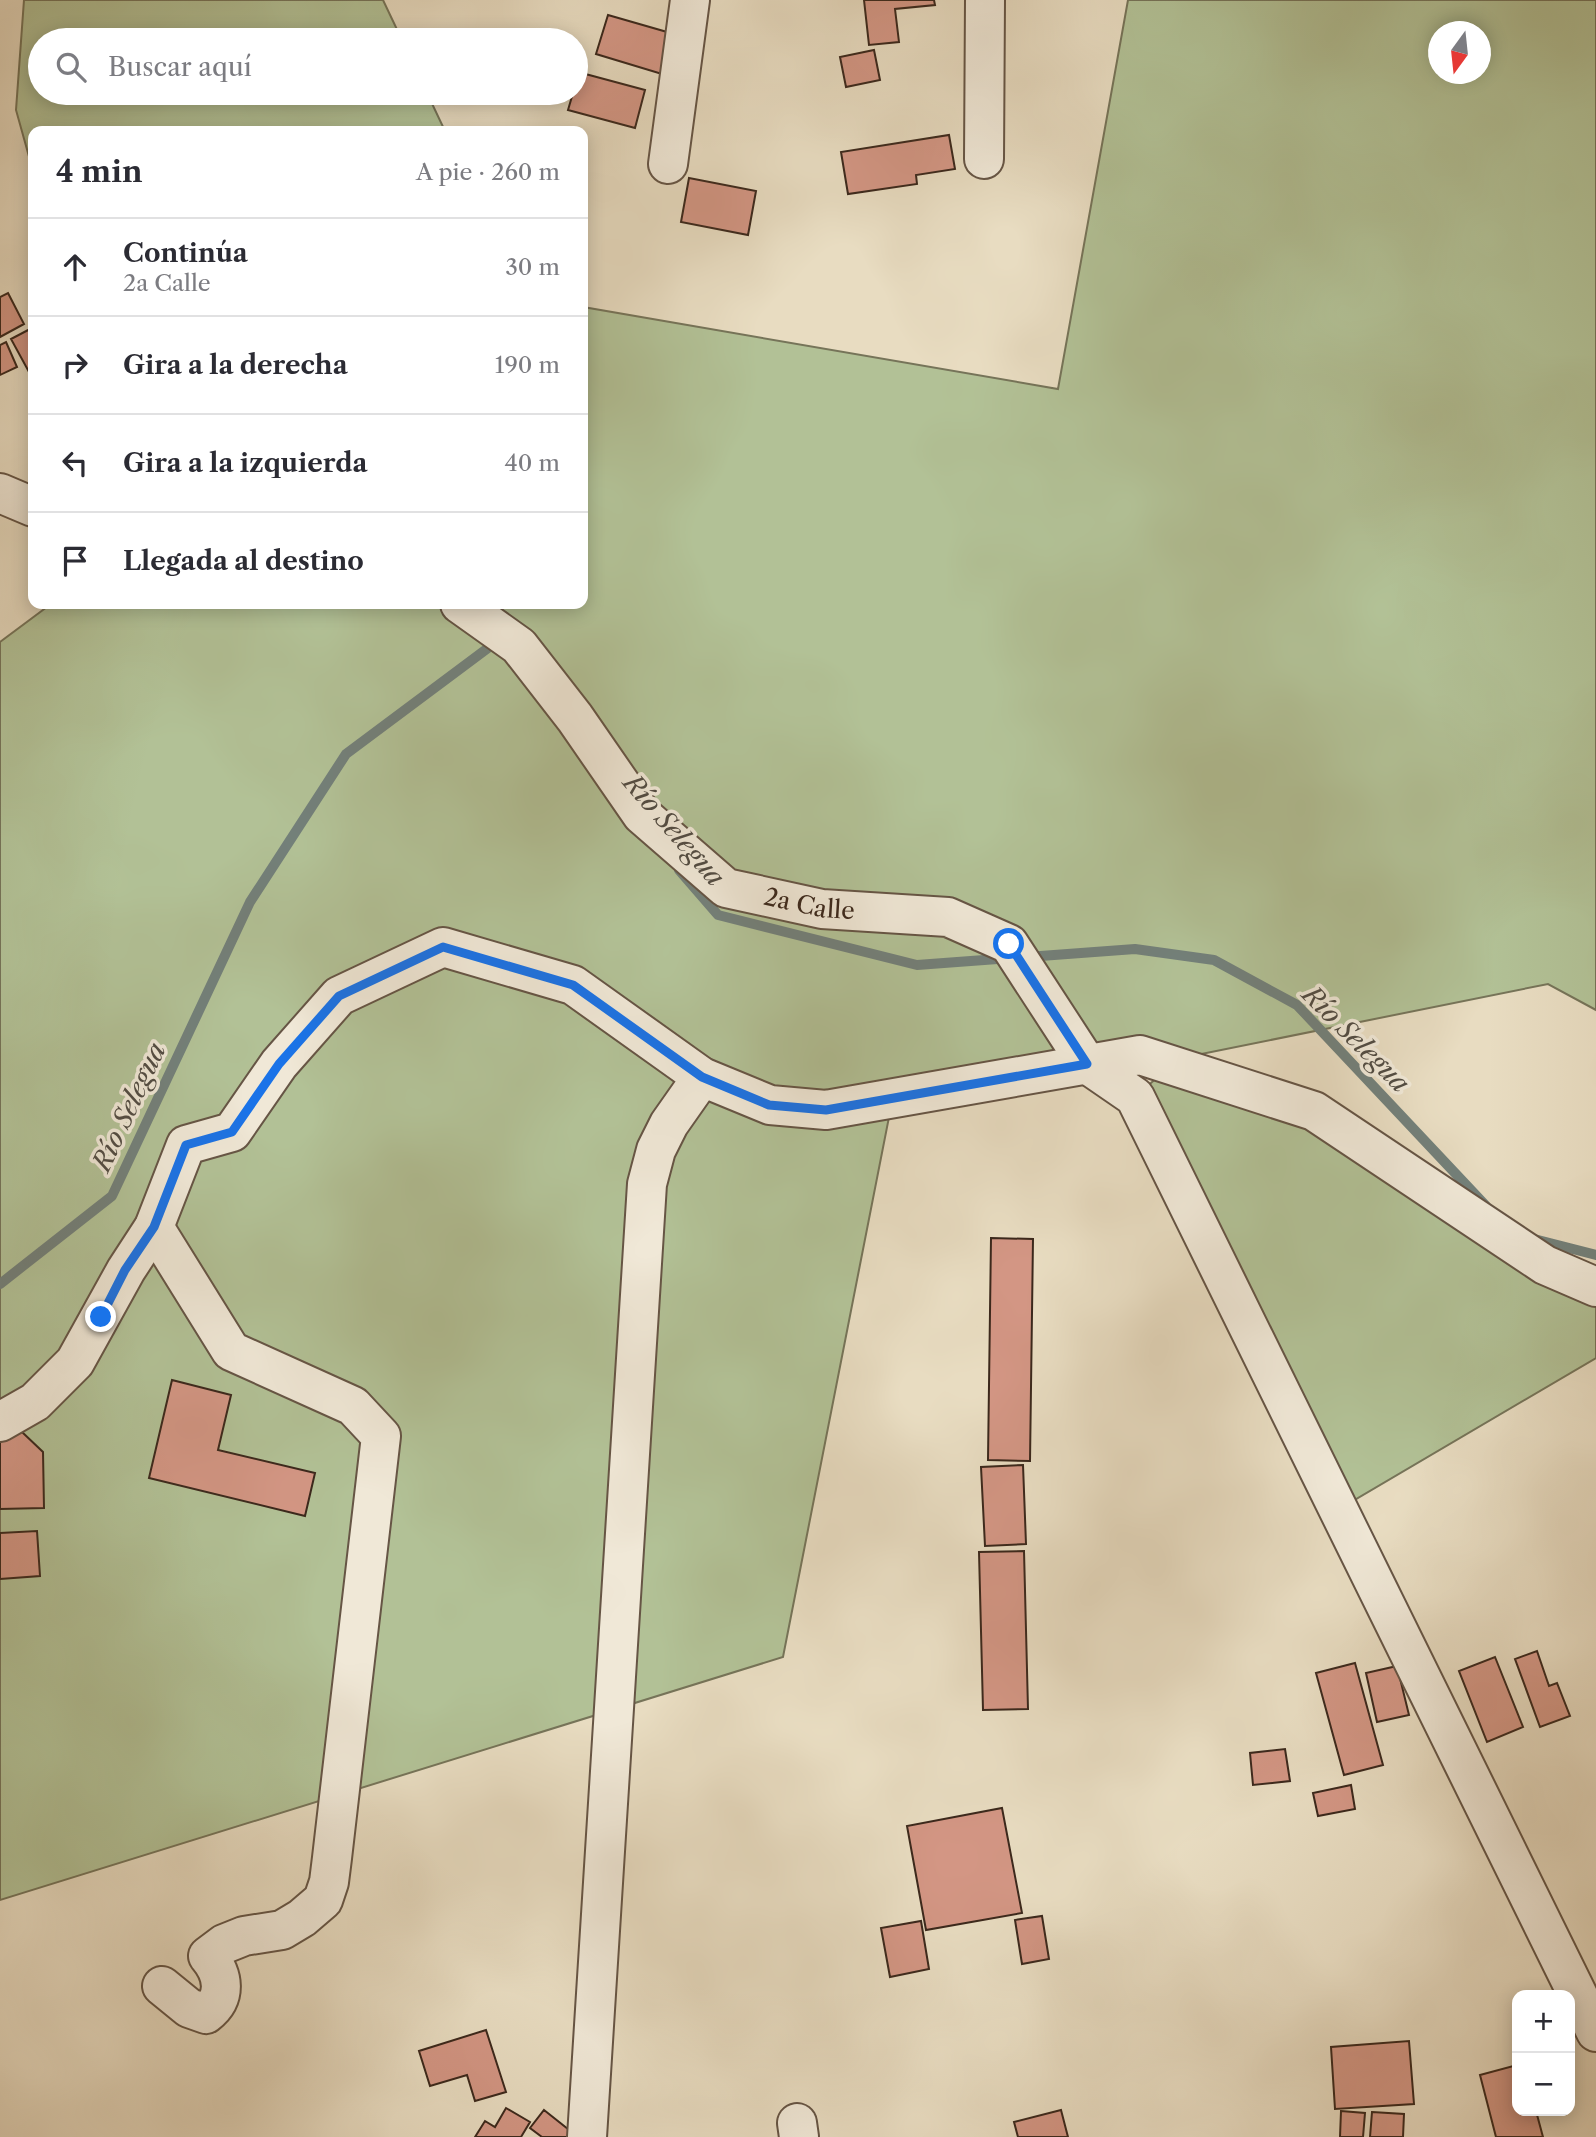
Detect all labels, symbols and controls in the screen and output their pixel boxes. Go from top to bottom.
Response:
north arrow [1428,21,1491,84]
search box [28,28,588,105]
icon: search [52,48,90,86]
text: Buscar aquí [108,51,252,83]
text: 4 min [56,153,142,190]
text: A pie · 260 m [416,158,560,186]
text: Continúa [123,237,248,269]
icon: ahead [56,248,94,286]
text: 30 m [505,253,560,281]
text: 2a Calle [123,269,211,297]
icon: right [56,346,94,384]
text: Gira a la derecha [123,349,348,381]
text: 190 m [495,351,560,379]
icon: left [56,444,94,482]
text: Gira a la izquierda [123,447,368,479]
text: 40 m [505,449,560,477]
icon: arrive [56,542,94,580]
text: Llegada al destino [123,545,364,577]
water label: Río Selegua [615,766,732,893]
street label: 2a Calle [762,882,856,925]
route start [993,928,1024,959]
water label: Río Selegua [1294,977,1416,1099]
water label: Río Selegua [84,1037,173,1178]
route end [85,1301,116,1332]
map controls [1512,1990,1575,2116]
button: + [1512,1990,1575,2053]
button: − [1512,2053,1575,2116]

